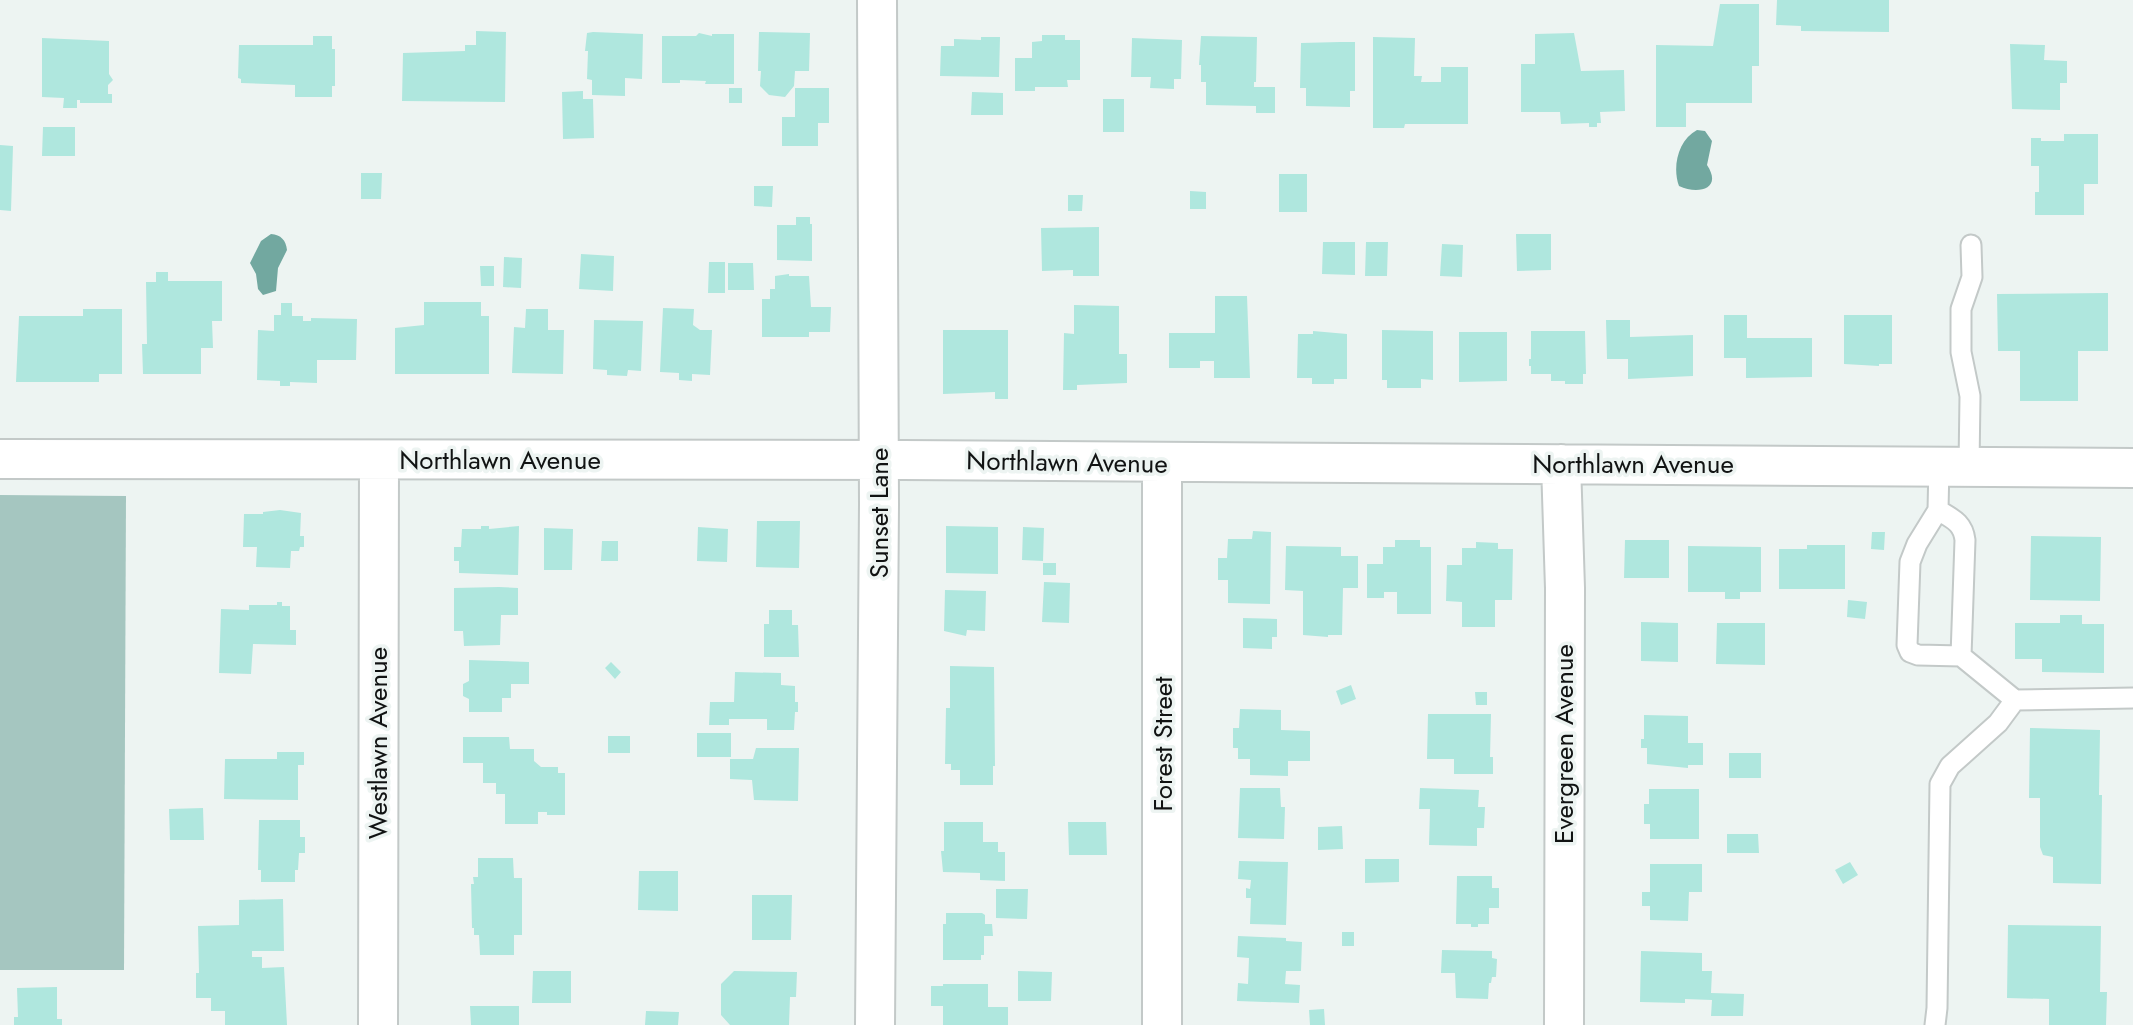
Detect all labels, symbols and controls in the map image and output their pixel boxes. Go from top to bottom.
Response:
street label: Northlawn Avenue [399,441,601,479]
street label: Northlawn Avenue [966,441,1168,483]
street label: Northlawn Avenue [1532,445,1734,483]
street label: Sunset Lane [860,448,898,578]
street label: Evergreen Avenue [1545,644,1583,844]
street label: Westlawn Avenue [359,647,397,839]
street label: Forest Street [1144,676,1182,811]

